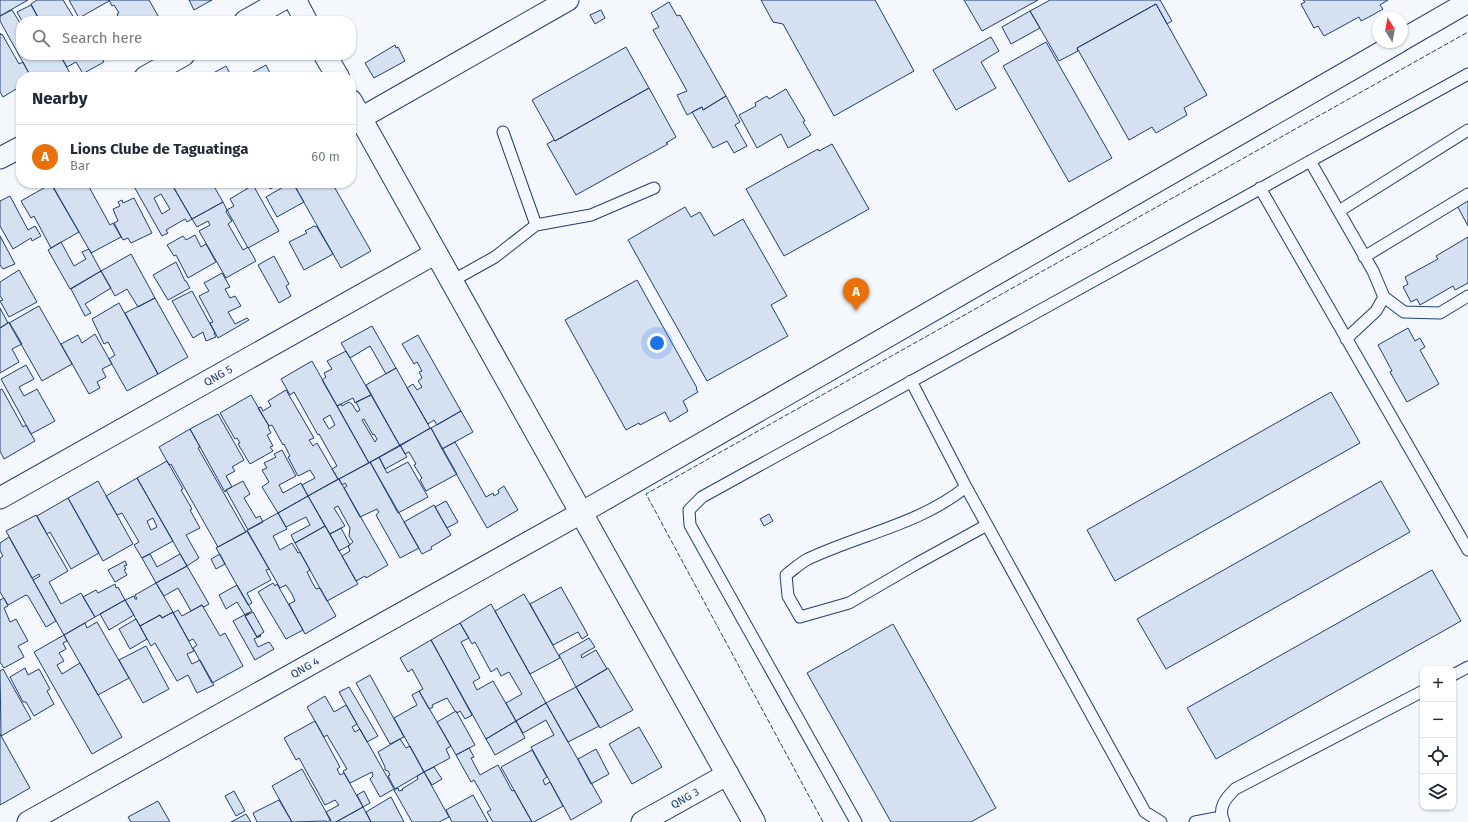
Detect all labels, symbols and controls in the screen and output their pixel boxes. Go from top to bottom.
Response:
north arrow [1372,12,1408,48]
search box [16,16,356,60]
icon: search [30,27,52,49]
text: Search here [62,29,142,47]
text: Nearby [32,88,87,109]
text: Lions Clube de Taguatinga [70,140,248,158]
text: A [41,149,49,164]
text: 60 m [311,149,340,164]
text: Bar [70,158,90,173]
pin: A [843,278,869,311]
your location [647,333,667,353]
street label: QNG 5 [202,363,235,389]
street label: QNG 4 [288,655,322,681]
map controls [1420,666,1456,810]
button: + [1420,666,1456,702]
button: − [1420,702,1456,738]
button: locate [1420,738,1456,774]
button: layers [1420,774,1456,810]
street label: QNG 3 [669,785,702,812]

